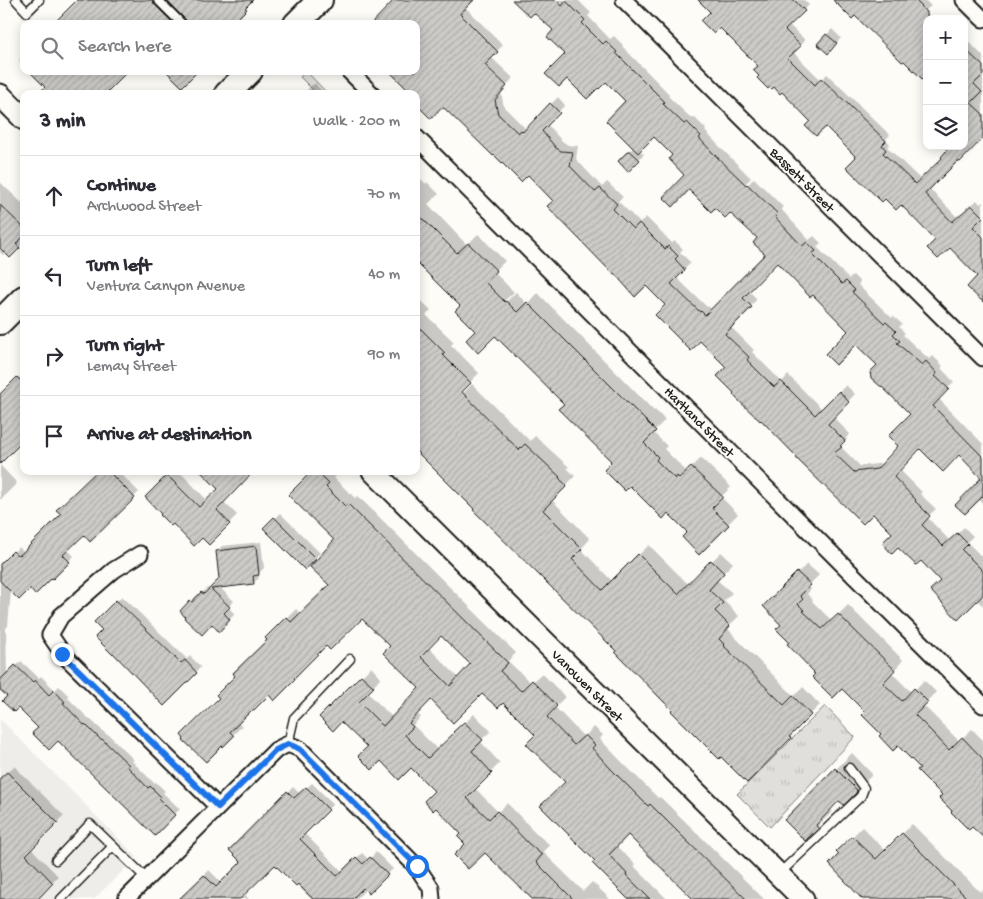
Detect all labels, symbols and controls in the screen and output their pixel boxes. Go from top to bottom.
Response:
map controls [923,15,968,150]
button: + [923,15,968,60]
search box [20,20,420,75]
icon: search [38,34,66,62]
text: Search here [78,36,172,59]
button: − [923,60,968,105]
button: layers [923,105,968,150]
text: 3 min [40,110,85,135]
text: Walk · 200 m [313,113,400,132]
street label: Bassett Street [765,144,838,218]
text: Continue [87,175,156,198]
icon: ahead [40,182,68,210]
text: 70 m [367,186,400,205]
text: Archwood Street [87,198,201,217]
text: Turn left [87,255,151,278]
icon: left [40,262,68,290]
text: 40 m [368,266,400,285]
text: Ventura Canyon Avenue [87,278,245,297]
text: Turn right [87,335,163,358]
icon: right [40,342,68,370]
text: 90 m [368,346,400,365]
text: Lemay Street [87,358,176,377]
street label: Hartland Street [659,384,738,462]
icon: arrive [40,422,68,450]
text: Arrive at destination [87,424,251,447]
route end [51,643,74,666]
street label: Vanowen Street [546,647,627,727]
route start [406,855,429,878]

